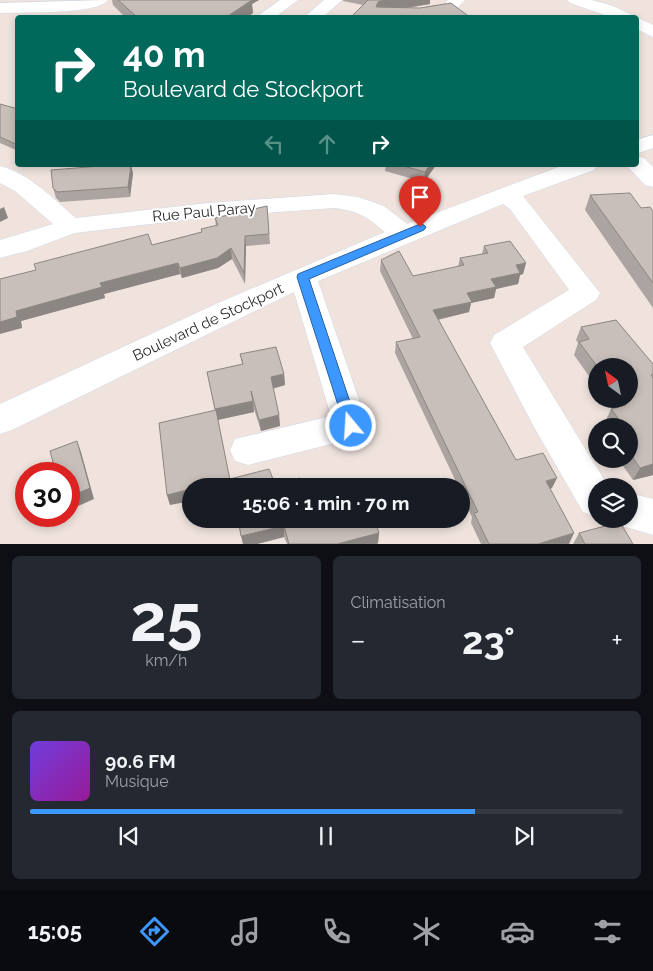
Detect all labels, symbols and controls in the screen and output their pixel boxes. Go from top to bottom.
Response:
text: 40 m [123,34,205,75]
icon: right [40,35,105,100]
text: Boulevard de Stockport [123,76,364,102]
icon: left [260,130,288,158]
icon: ahead [313,130,341,158]
icon: right [366,130,394,158]
pin [399,176,441,227]
icon: arrive [406,183,434,211]
street label: Rue Paul Paray [152,199,256,225]
street label: Boulevard de Stockport [130,279,286,365]
north arrow [588,358,638,408]
map controls [588,358,638,528]
position arrow [324,399,376,451]
button: search [588,418,638,468]
speed limit sign: 30 [15,462,80,527]
button: layers [588,478,638,528]
text: 15:06 · 1 min · 70 m [242,492,410,514]
text: 25 [130,580,203,656]
text: Climatisation [351,593,446,612]
text: 23° [462,618,515,663]
text: − [351,624,366,657]
text: + [611,624,623,657]
text: km/h [145,651,187,670]
text: 90.6 FM [105,750,176,772]
text: Musique [105,772,169,791]
icon: previous [115,822,143,850]
icon: pause [312,822,340,850]
icon: next [510,822,538,850]
icon: directions [137,914,172,949]
icon: music [228,914,263,949]
icon: phone [319,914,354,949]
icon: climate [409,914,444,949]
icon: car [500,914,535,949]
icon: filters [590,914,625,949]
text: 15:05 [28,918,82,944]

